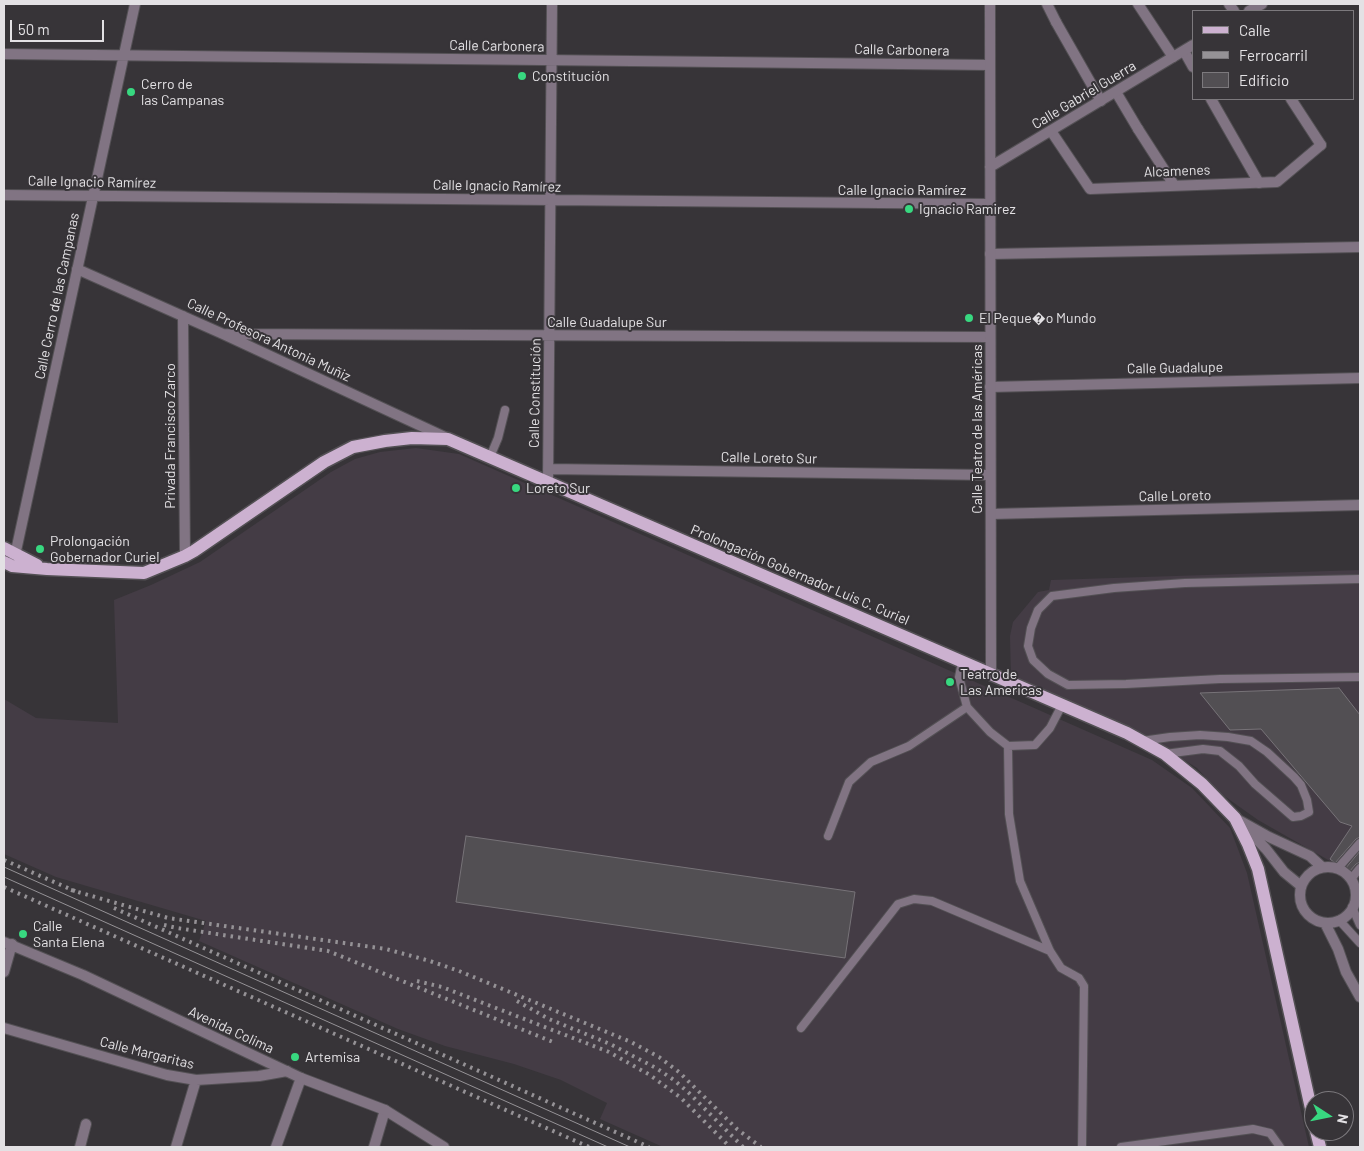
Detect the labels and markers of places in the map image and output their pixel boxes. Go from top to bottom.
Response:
place label: Constitución [532,68,610,84]
marker: Constitución [516,70,528,82]
place label: Cerro de las Campanas [141,76,224,108]
marker: Cerro de las Campanas [125,86,137,98]
place label: Ignacio Ramirez [919,201,1016,217]
marker: Ignacio Ramirez [903,203,915,215]
place label: El Peque�o Mundo [979,310,1096,326]
marker: El Peque�o Mundo [963,312,975,324]
place label: Loreto Sur [526,480,590,496]
marker: Loreto Sur [510,482,522,494]
place label: Prolongación Gobernador Curiel [50,533,160,566]
marker: Prolongación Gobernador Curiel [34,543,46,555]
place label: Teatro de Las Americas [960,666,1042,699]
marker: Teatro de Las Americas [944,676,956,688]
place label: Calle Santa Elena [33,918,105,950]
marker: Calle Santa Elena [17,928,29,940]
place label: Artemisa [305,1049,360,1065]
marker: Artemisa [289,1051,301,1063]

